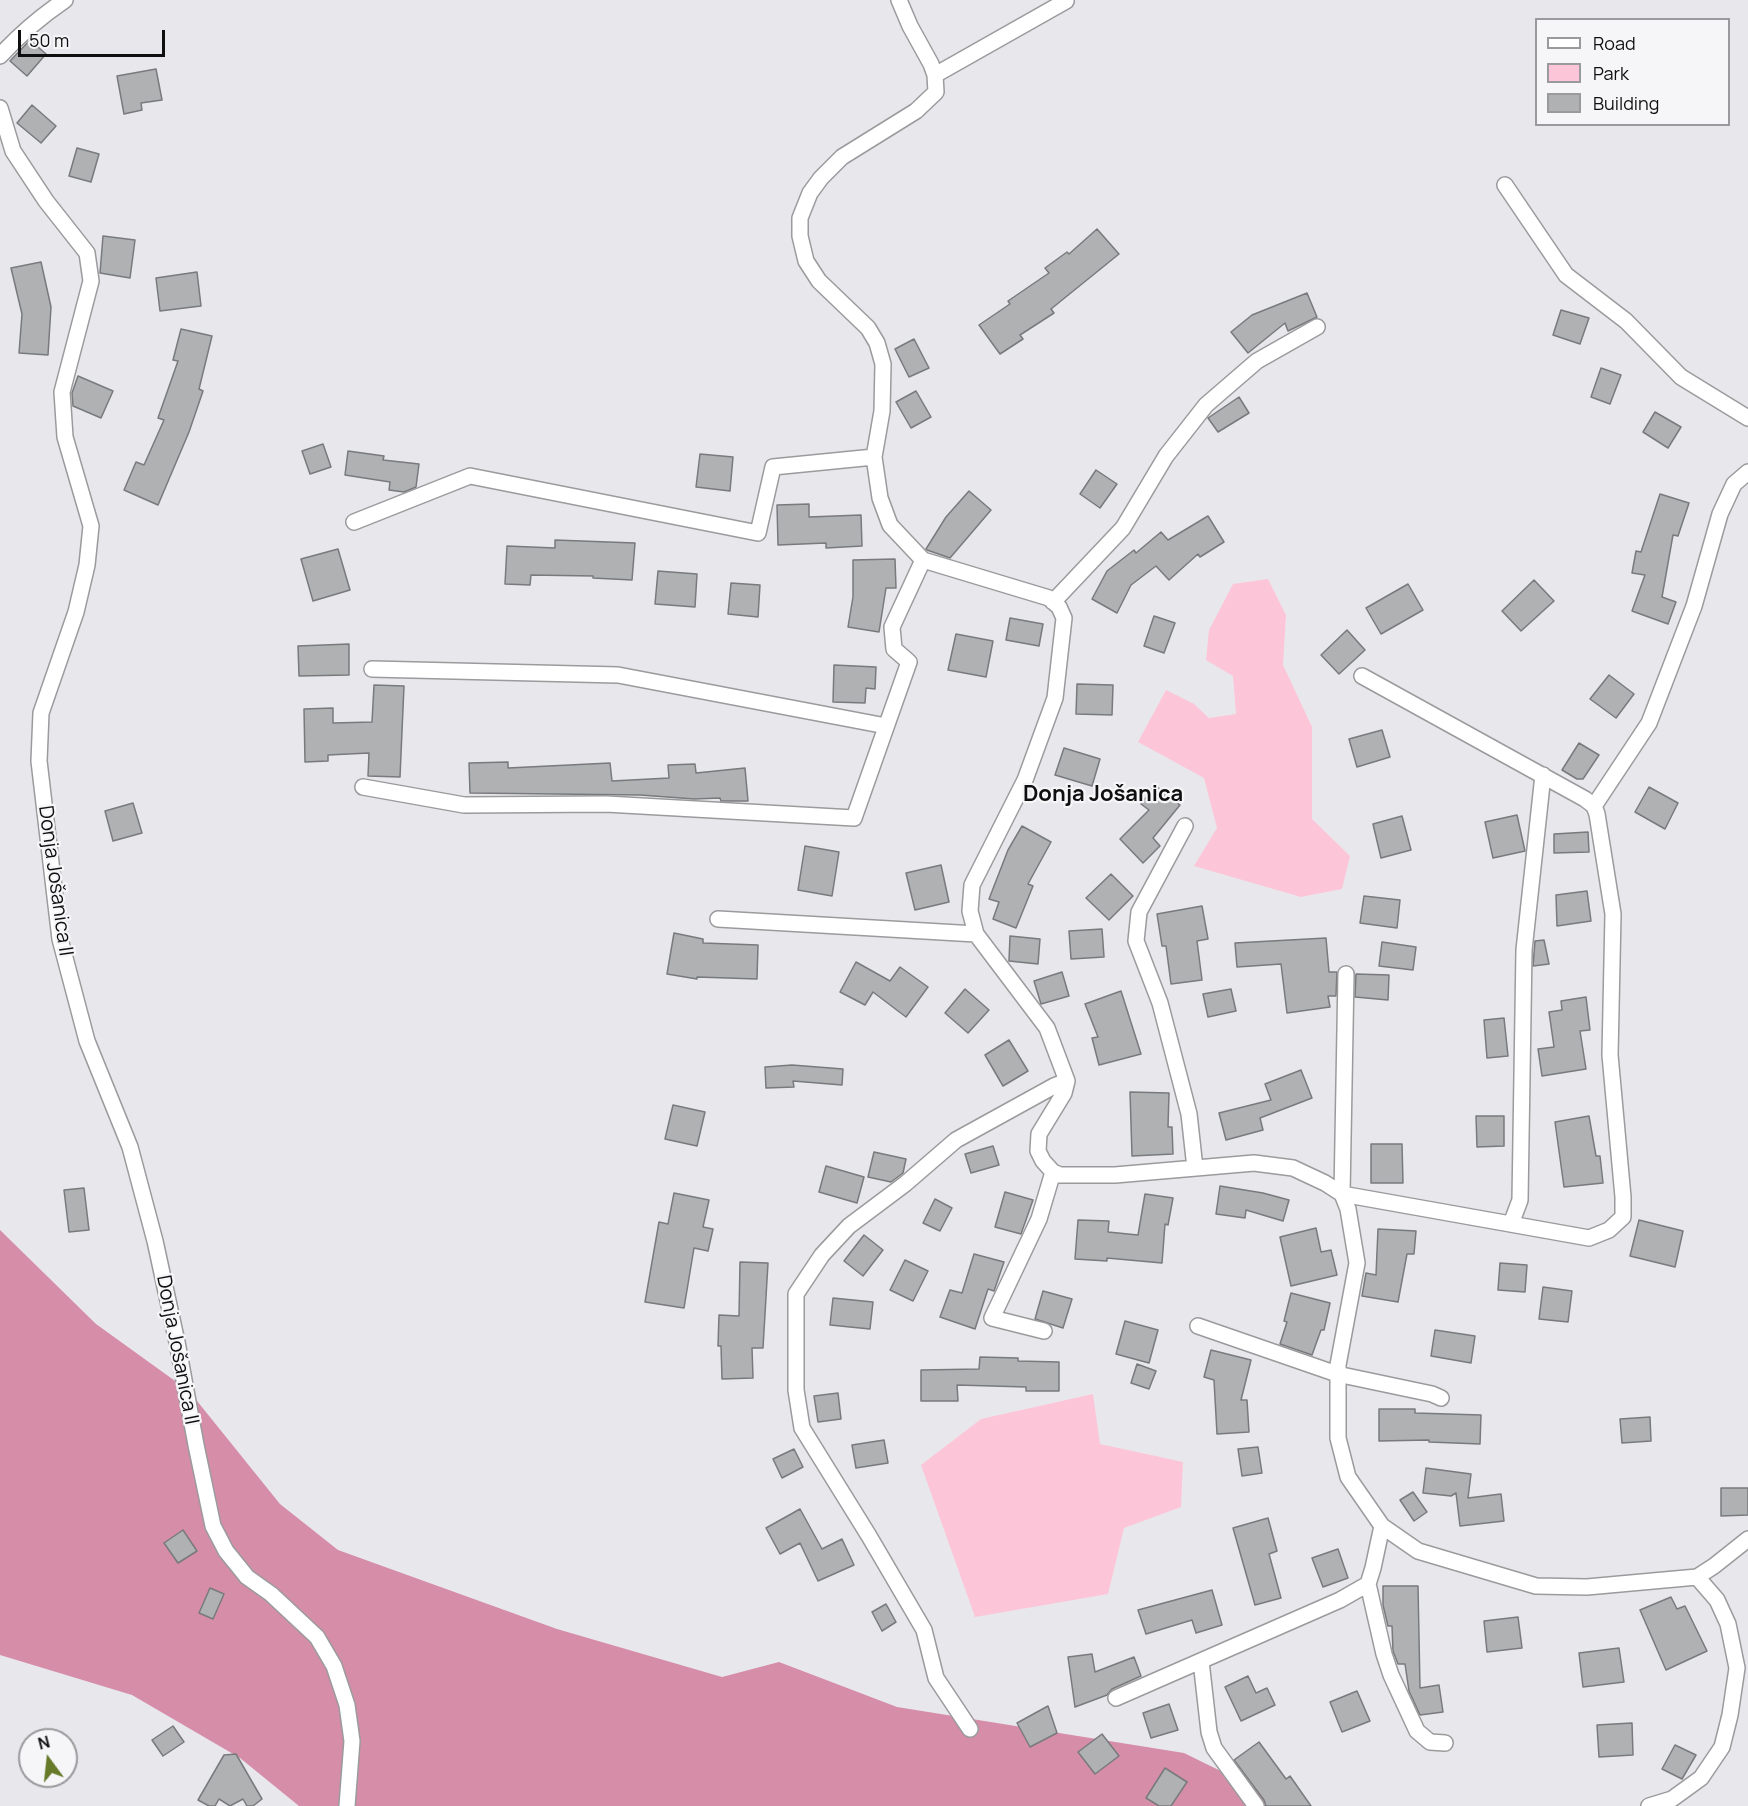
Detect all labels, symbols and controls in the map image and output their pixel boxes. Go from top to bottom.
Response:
scale bar [21,18,168,56]
legend [1535,18,1730,126]
text: 50 m [29,28,69,52]
text: Road [1593,31,1636,55]
text: Park [1593,61,1629,85]
text: Building [1593,91,1659,115]
district label: Donja Jošanica [1023,782,1183,808]
street label: Donja Jošanica II [33,804,77,958]
street label: Donja Jošanica II [151,1273,203,1427]
north arrow [18,1728,78,1788]
text: N [35,1730,52,1755]

